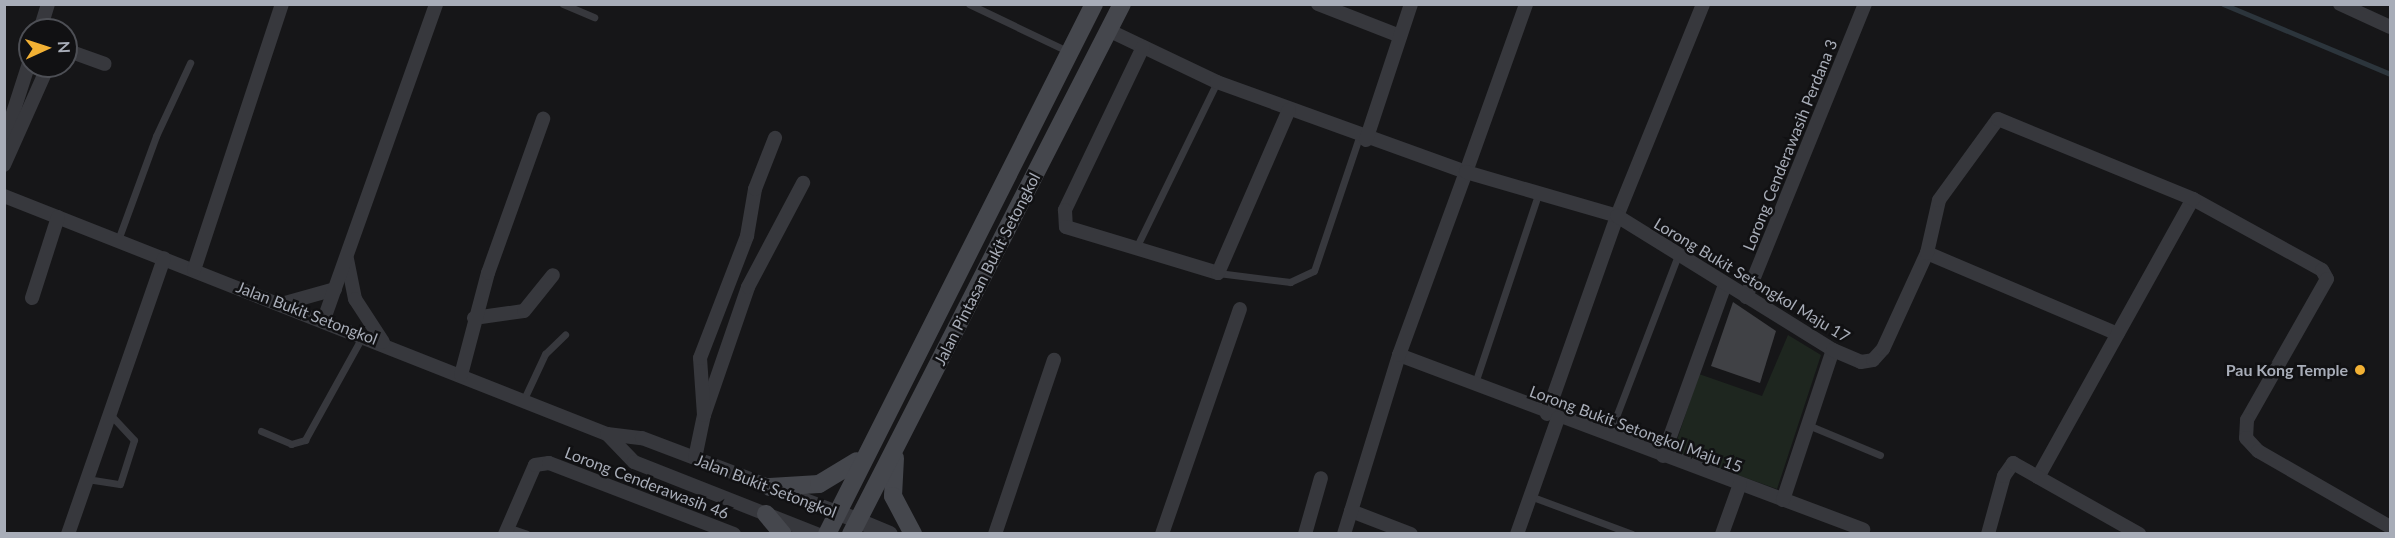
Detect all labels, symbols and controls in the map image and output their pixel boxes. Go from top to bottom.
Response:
north arrow [18,18,78,78]
street label: Lorong Cenderawasih Perdana 3 [1739,37,1841,253]
text: N [55,40,74,54]
street label: Jalan Pintasan Bukit Setongkol [930,170,1044,368]
street label: Lorong Bukit Setongkol Maju 17 [1651,214,1853,346]
street label: Jalan Bukit Setongkol [234,277,380,349]
place label: Pau Kong Temple [2225,360,2348,380]
marker: Pau Kong Temple [2353,363,2367,377]
street label: Lorong Bukit Setongkol Maju 15 [1527,381,1745,477]
street label: Lorong Cenderawasih 46 [562,443,732,523]
street label: Jalan Bukit Setongkol [693,450,839,522]

